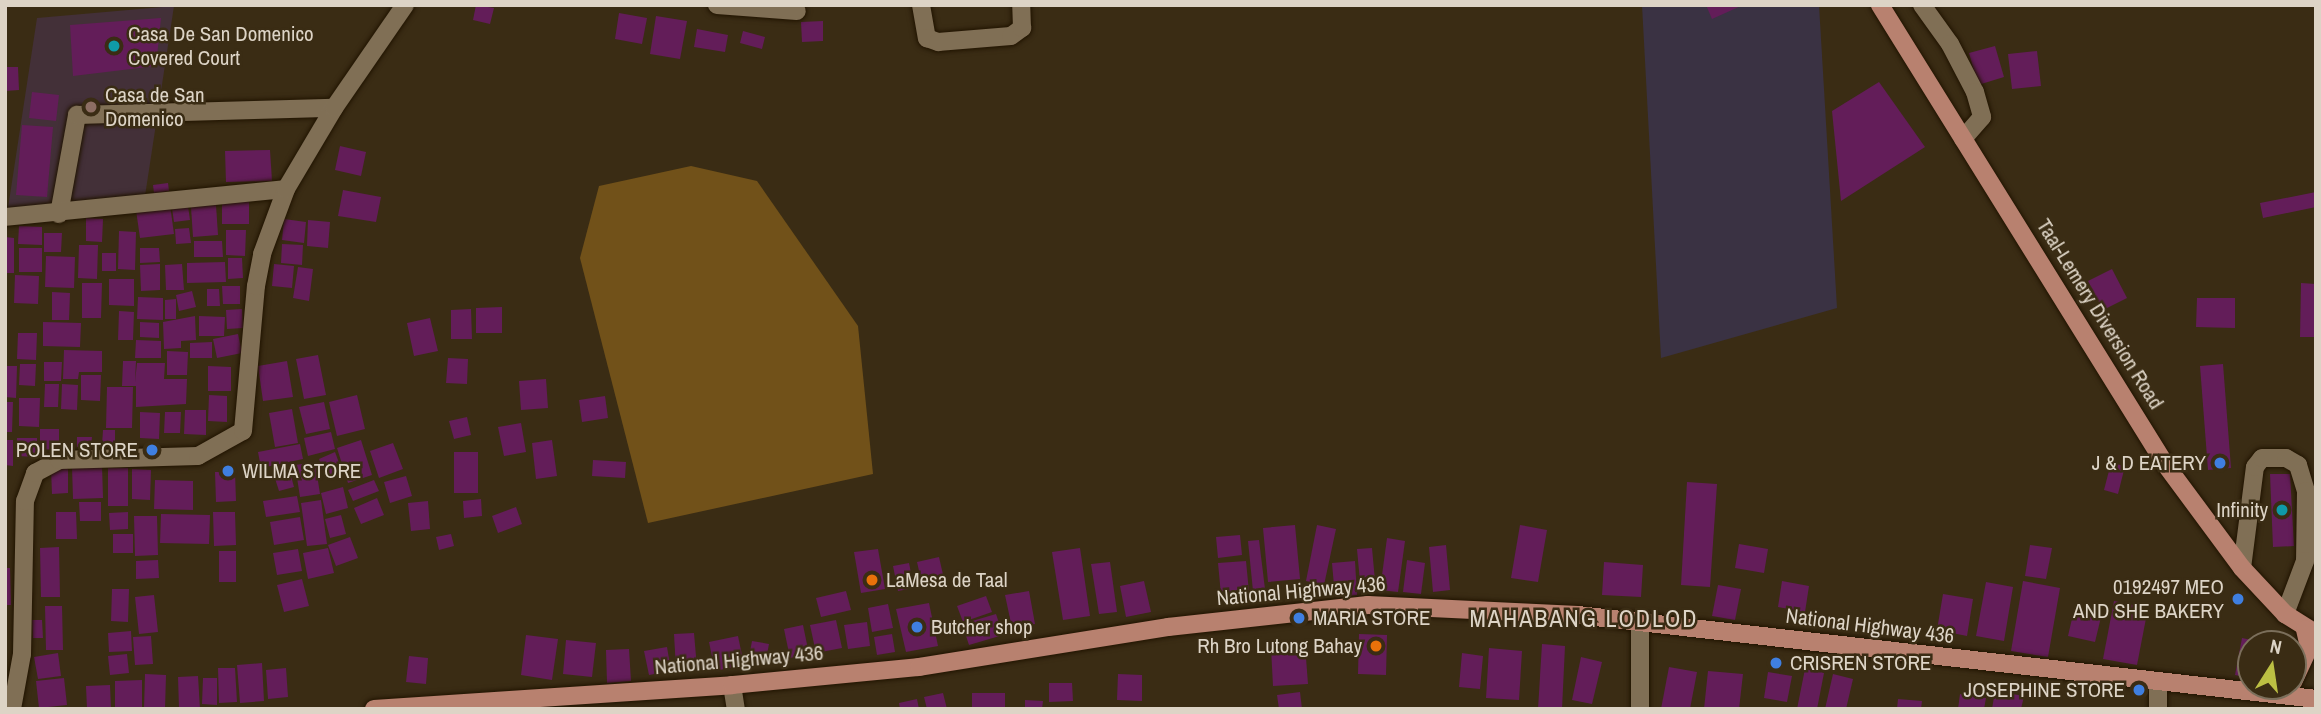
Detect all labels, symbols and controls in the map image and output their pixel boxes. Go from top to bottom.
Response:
place label: Casa De San Domenico Covered Court [128,21,314,71]
marker: Casa De San Domenico Covered Court [106,38,122,54]
place label: Casa de San Domenico [105,82,205,132]
marker: Casa de San Domenico [83,99,99,115]
street label: Taal-Lemery Diversion Road [2031,214,2169,414]
place label: POLEN STORE [16,437,138,463]
marker: POLEN STORE [144,442,160,458]
place label: J & D EATERY [2092,450,2206,476]
marker: J & D EATERY [2212,455,2228,471]
place label: WILMA STORE [242,458,362,484]
marker: WILMA STORE [220,463,236,479]
place label: Infinity [2216,497,2268,523]
marker: Infinity [2274,502,2290,518]
place label: LaMesa de Taal [886,567,1008,593]
street label: National Highway 436 [1216,571,1386,611]
marker: LaMesa de Taal [864,572,880,588]
place label: 0192497 MEO AND SHE BAKERY [2073,574,2224,624]
marker: 0192497 MEO AND SHE BAKERY [2230,591,2246,607]
street label: National Highway 436 [1784,603,1956,649]
place label: MARIA STORE [1313,605,1431,631]
district label: MAHABANG LODLOD [1471,605,1697,633]
marker: MARIA STORE [1291,610,1307,626]
place label: Butcher shop [931,614,1032,640]
marker: Butcher shop [909,619,925,635]
north arrow [2237,630,2307,700]
place label: Rh Bro Lutong Bahay [1197,633,1362,659]
text: N [2268,633,2284,660]
marker: Rh Bro Lutong Bahay [1368,638,1384,654]
street label: National Highway 436 [654,640,824,680]
place label: CRISREN STORE [1790,650,1931,676]
marker: CRISREN STORE [1768,655,1784,671]
place label: JOSEPHINE STORE [1964,677,2125,703]
marker: JOSEPHINE STORE [2131,682,2147,698]

